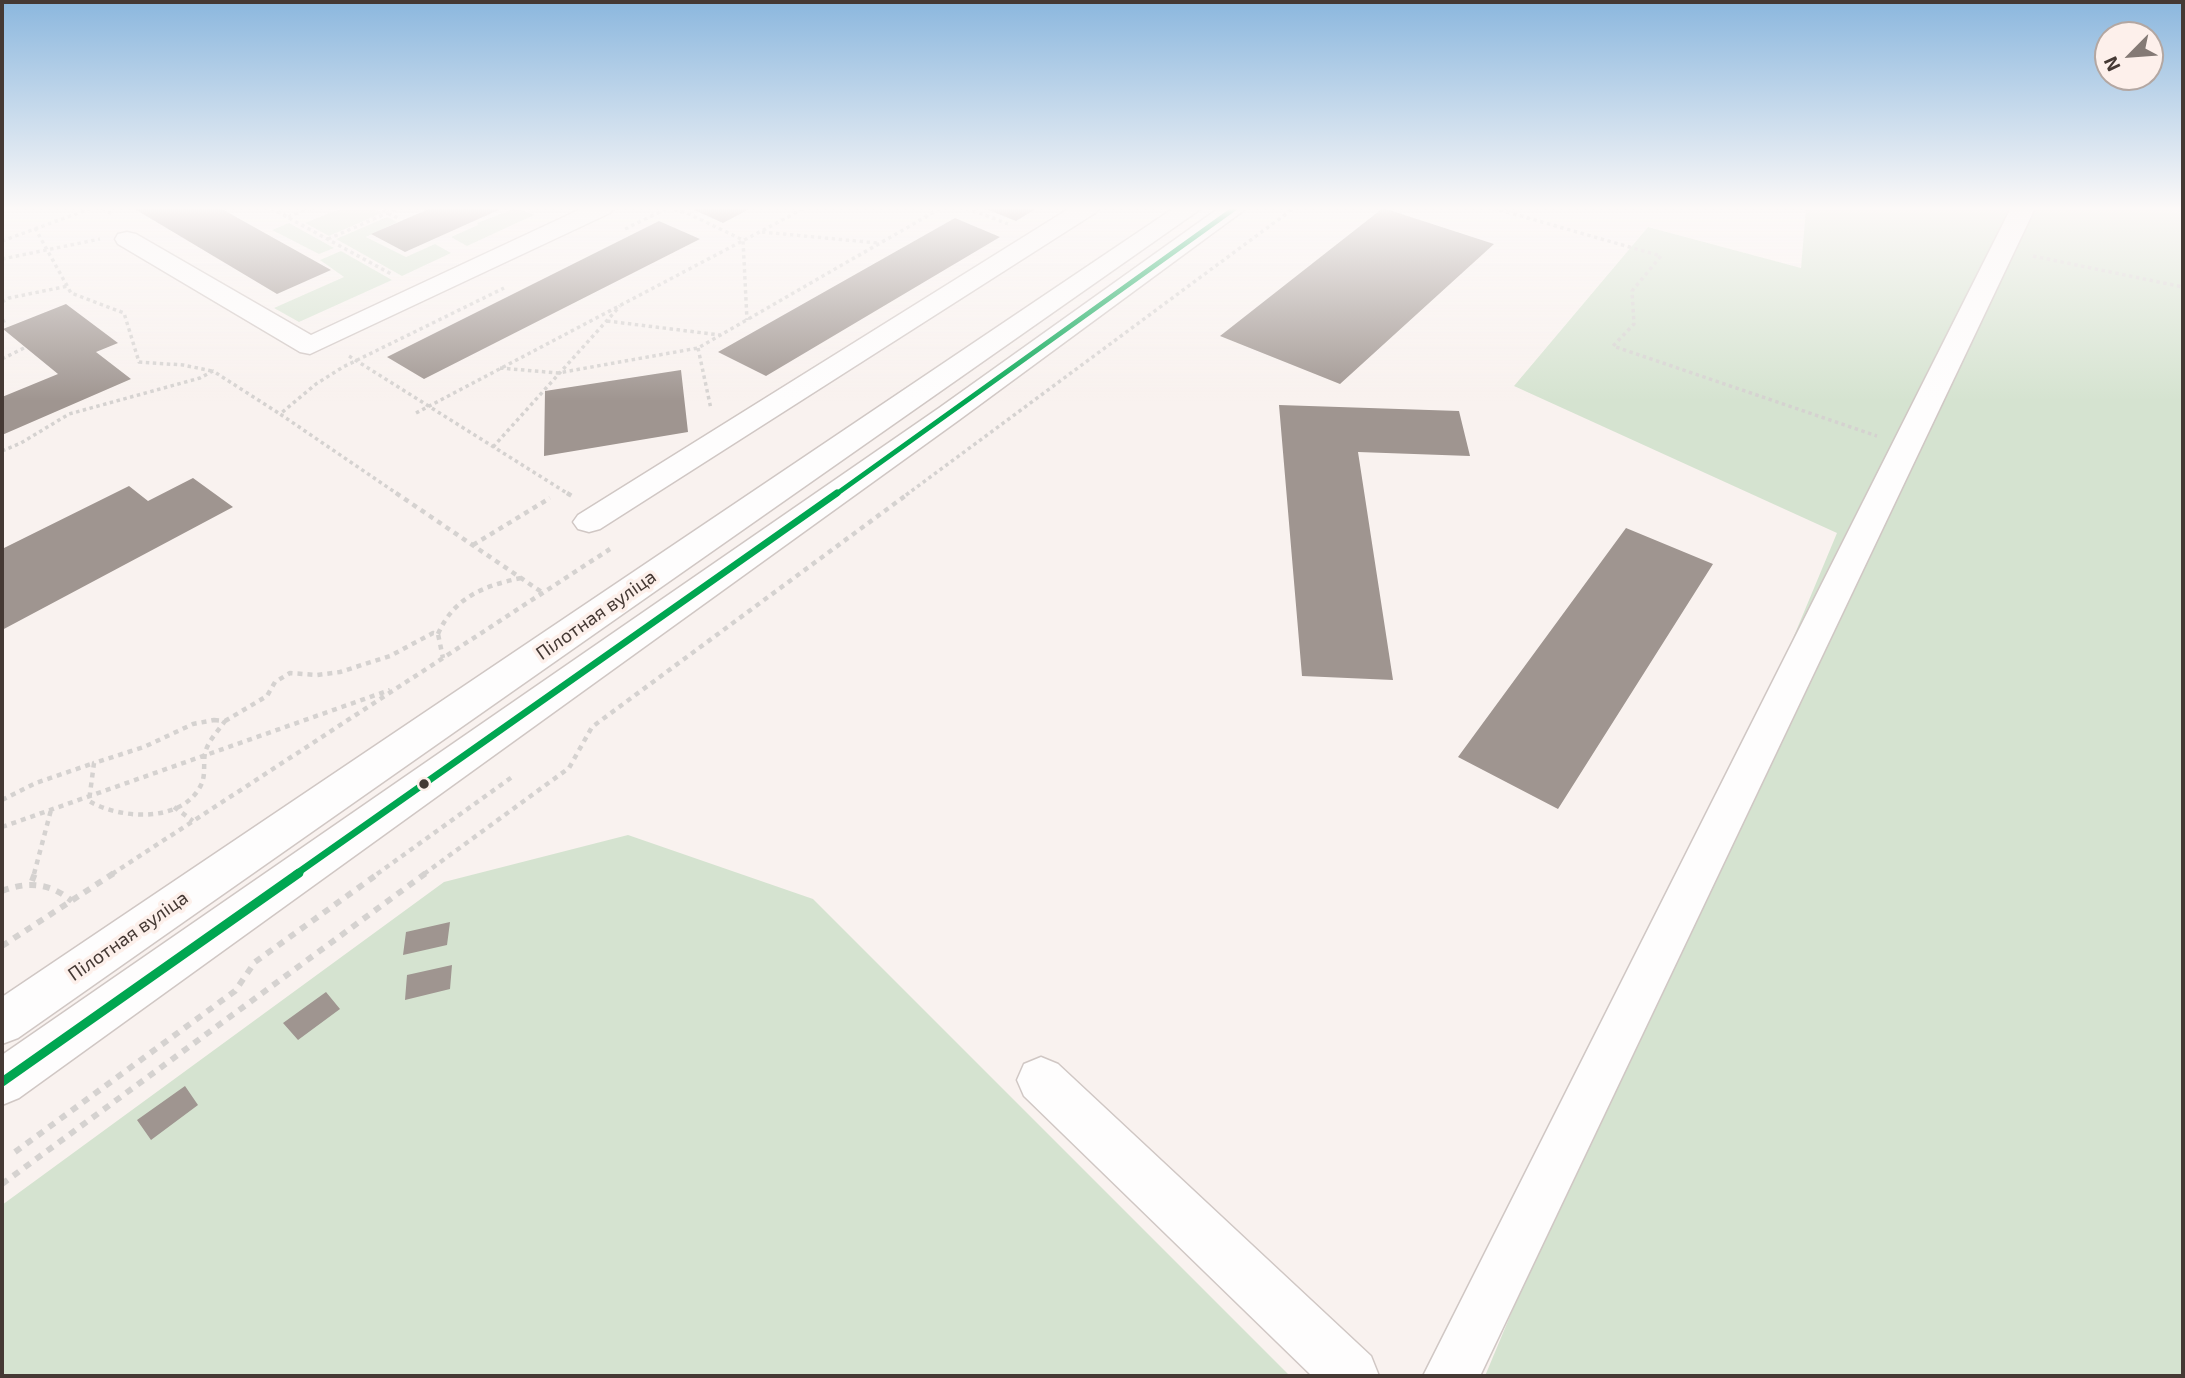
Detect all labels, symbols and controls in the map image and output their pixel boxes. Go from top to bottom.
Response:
north arrow [2094,21,2164,91]
text: N [2098,53,2125,75]
street label: Пілотная вуліца [532,565,660,665]
unlabelled marker [417,777,431,791]
street label: Пілотная вуліца [64,886,192,986]

